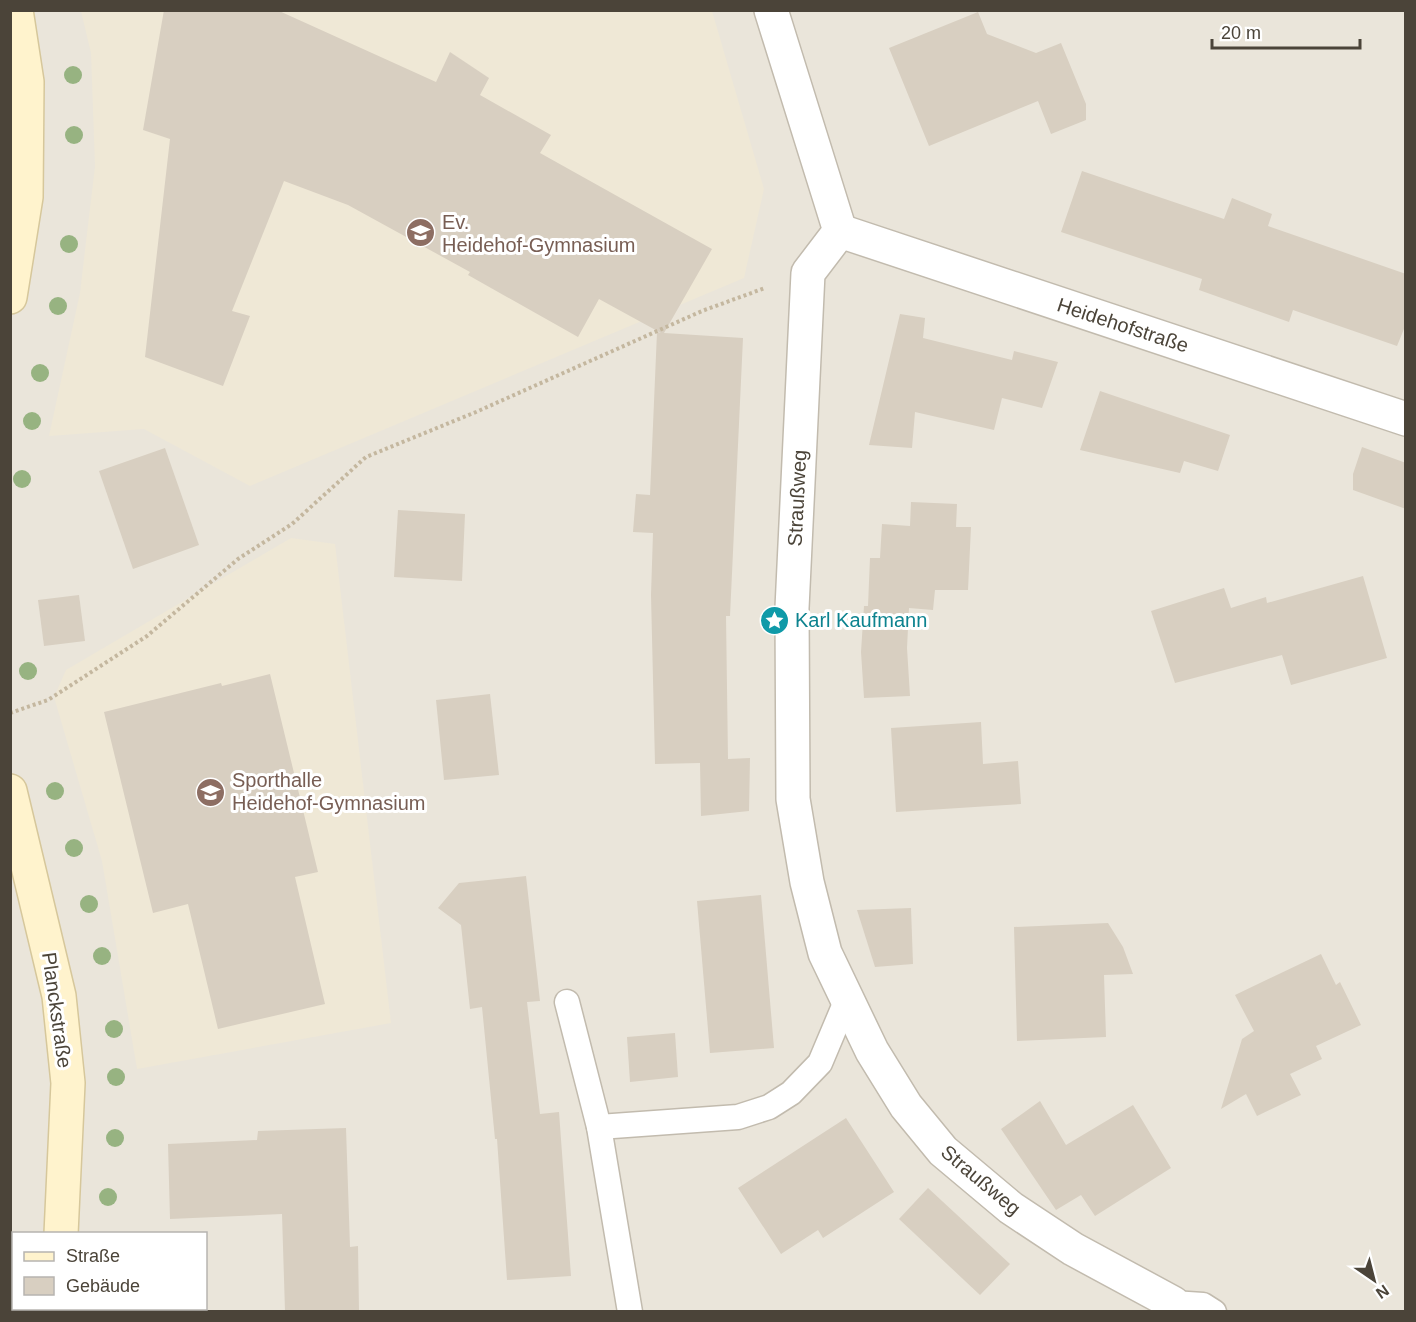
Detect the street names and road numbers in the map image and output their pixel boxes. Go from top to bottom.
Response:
street label: Heidehofstraße [1055,293,1191,357]
street label: Straußweg [783,449,811,547]
street label: Planckstraße [38,951,76,1069]
street label: Straußweg [937,1140,1025,1220]

